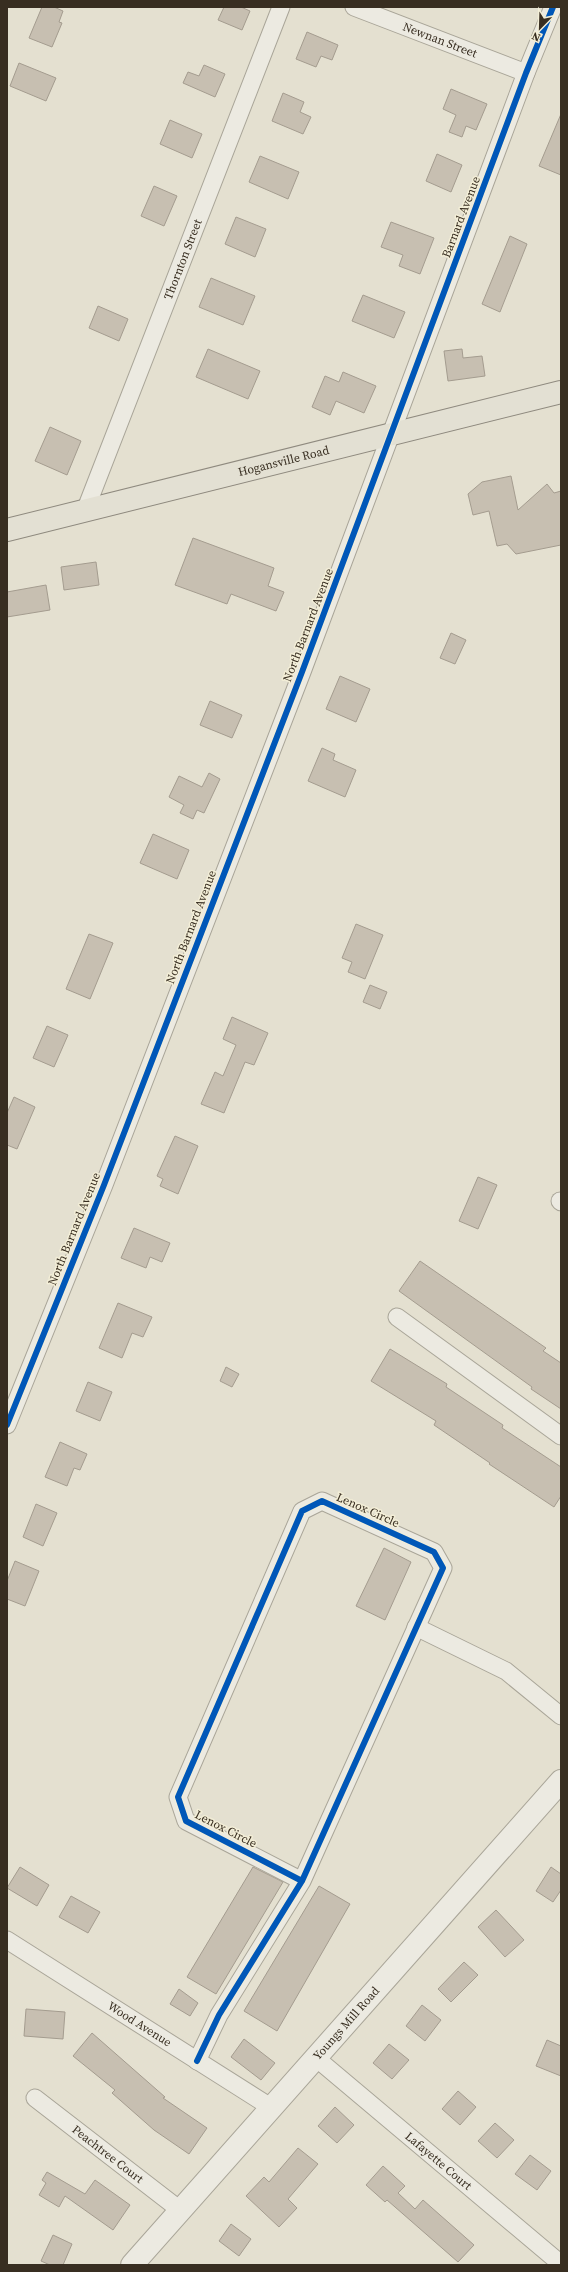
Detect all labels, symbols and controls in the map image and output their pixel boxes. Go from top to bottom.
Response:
north arrow [520,8,560,48]
street label: Newnan Street [400,18,479,61]
text: N [530,28,543,45]
street label: Barnard Avenue [438,174,484,260]
street label: Thornton Street [160,217,206,302]
street label: Hogansville Road [236,442,331,480]
street label: North Barnard Avenue [279,566,337,684]
street label: North Barnard Avenue [162,868,220,986]
street label: North Barnard Avenue [44,1170,104,1288]
street label: Lenox Circle [334,1489,402,1531]
street label: Lenox Circle [192,1807,260,1851]
street label: Youngs Mill Road [309,1983,383,2063]
street label: Wood Avenue [105,1998,175,2050]
street label: Peachtree Court [69,2122,147,2187]
street label: Lafayette Court [402,2128,475,2194]

